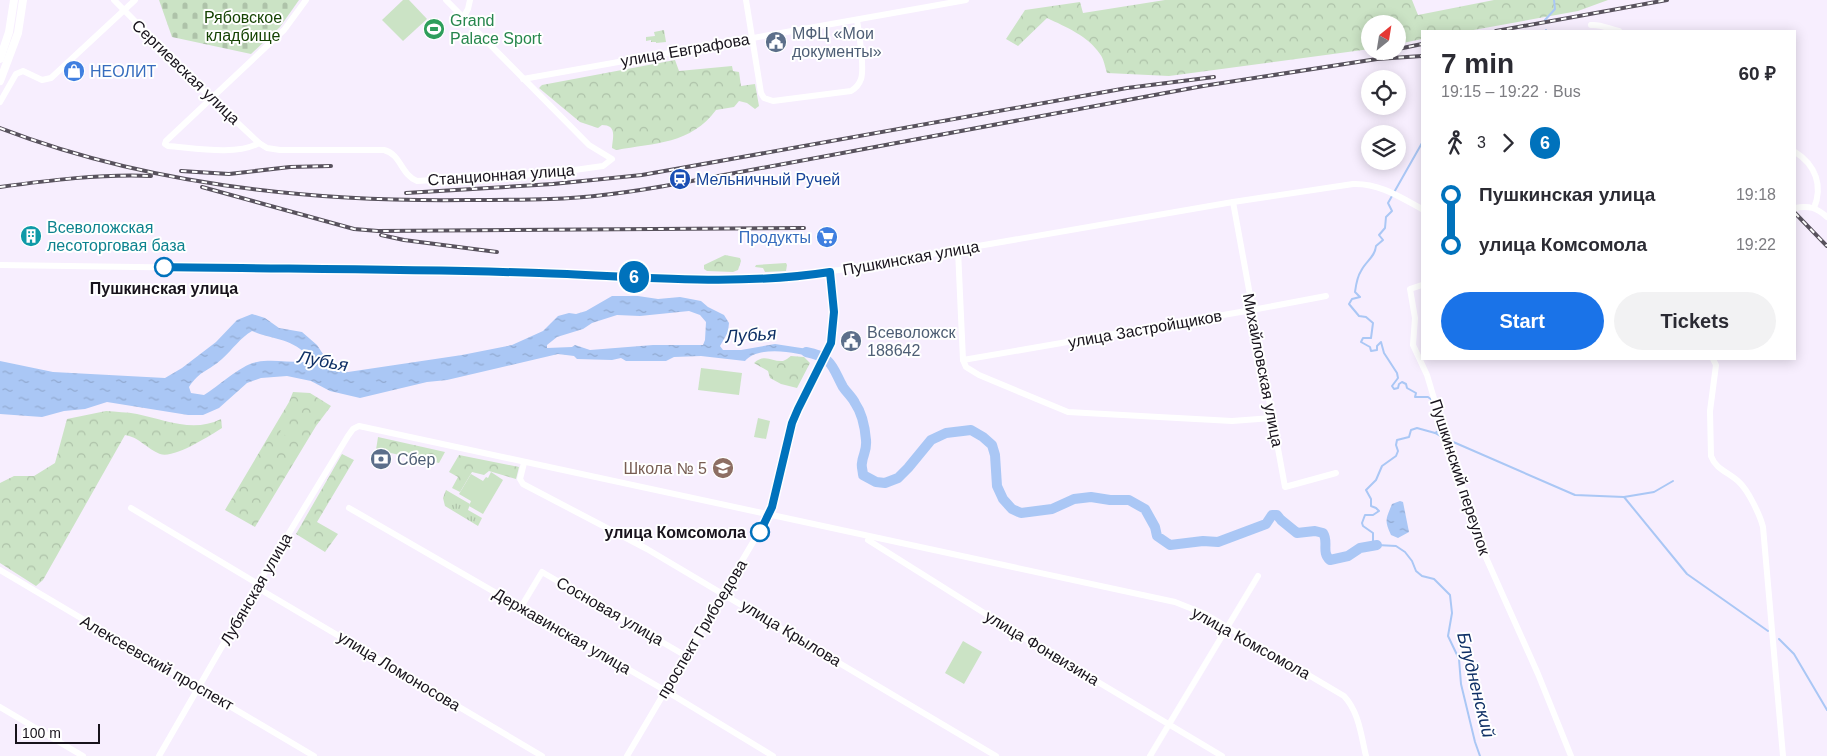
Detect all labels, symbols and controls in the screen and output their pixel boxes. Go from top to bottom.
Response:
park label: Рябовское кладбище [204,9,282,44]
place label: Grand Palace Sport [450,12,542,47]
north arrow [1361,15,1406,60]
map controls [1361,15,1406,170]
street label: Сергиевская улица [129,16,243,128]
sports icon: Grand Palace Sport [422,17,446,41]
place label: МФЦ «Мои документы» [792,25,882,60]
street label: улица Евграфова [619,30,751,70]
public building icon: МФЦ «Мои документы» [764,30,788,54]
text: 7 min [1441,48,1514,79]
shop icon: НЕОЛИТ [62,59,86,83]
place label: НЕОЛИТ [90,63,156,80]
text: 60 ₽ [1739,63,1776,84]
button: locate [1361,70,1406,115]
text: 19:15 – 19:22 · Bus [1441,83,1581,100]
button: layers [1361,125,1406,170]
icon: walk [1441,129,1469,157]
icon: forward [1494,129,1522,157]
text: 6 [1540,133,1550,153]
text: 3 [1477,134,1486,151]
street label: Станционная улица [427,161,575,189]
station icon: Мельничный Ручей [668,167,692,191]
place label: Мельничный Ручей [696,171,840,188]
text: Пушкинская улица [1479,184,1655,205]
text: 19:18 [1736,186,1776,203]
place label: Всеволожская лесоторговая база [47,219,185,254]
building icon: Всеволожская лесоторговая база [19,224,43,248]
supermarket icon: Продукты [815,225,839,249]
place label: Продукты [739,229,811,246]
text: улица Комсомола [1479,234,1647,255]
text: 19:22 [1736,236,1776,253]
street label: Пушкинская улица [841,238,981,278]
marker: Пушкинская улица [154,257,174,277]
line badge: 6 [618,261,650,293]
text: 6 [629,267,639,287]
place label: Пушкинская улица [90,280,238,297]
street label: Михайловская улица [1240,292,1286,448]
button: Start [1441,292,1604,350]
button: Tickets [1614,292,1776,350]
street label: улица Застройщиков [1067,307,1223,351]
water label: Лубья [724,323,777,347]
place label: Всеволожск 188642 [867,324,956,359]
public building icon: Всеволожск 188642 [839,329,863,353]
water label: Лубья [295,347,350,375]
street label: Пушкинский переулок [1427,397,1494,558]
bank icon: Сбер [369,447,393,471]
place label: Сбер [397,451,435,468]
school or university icon: Школа № 5 [711,456,735,480]
place label: Школа № 5 [623,460,707,477]
marker: улица Комсомола [750,522,770,542]
place label: улица Комсомола [604,524,746,541]
street label: Лубянская улица [217,530,295,648]
street label: проспект Грибоедова [654,557,750,701]
street label: Сосновая улица [554,574,667,649]
street label: Державинская улица [490,585,634,677]
street label: улица Крылова [738,596,844,670]
street label: улица Комсомола [1189,603,1313,683]
street label: улица Фонвизина [982,607,1102,689]
street label: Алексеевский проспект [77,612,237,714]
street label: улица Ломоносова [335,628,463,714]
water label: Блудненский [1453,630,1499,740]
scale bar [15,721,100,744]
text: 100 m [22,725,61,741]

